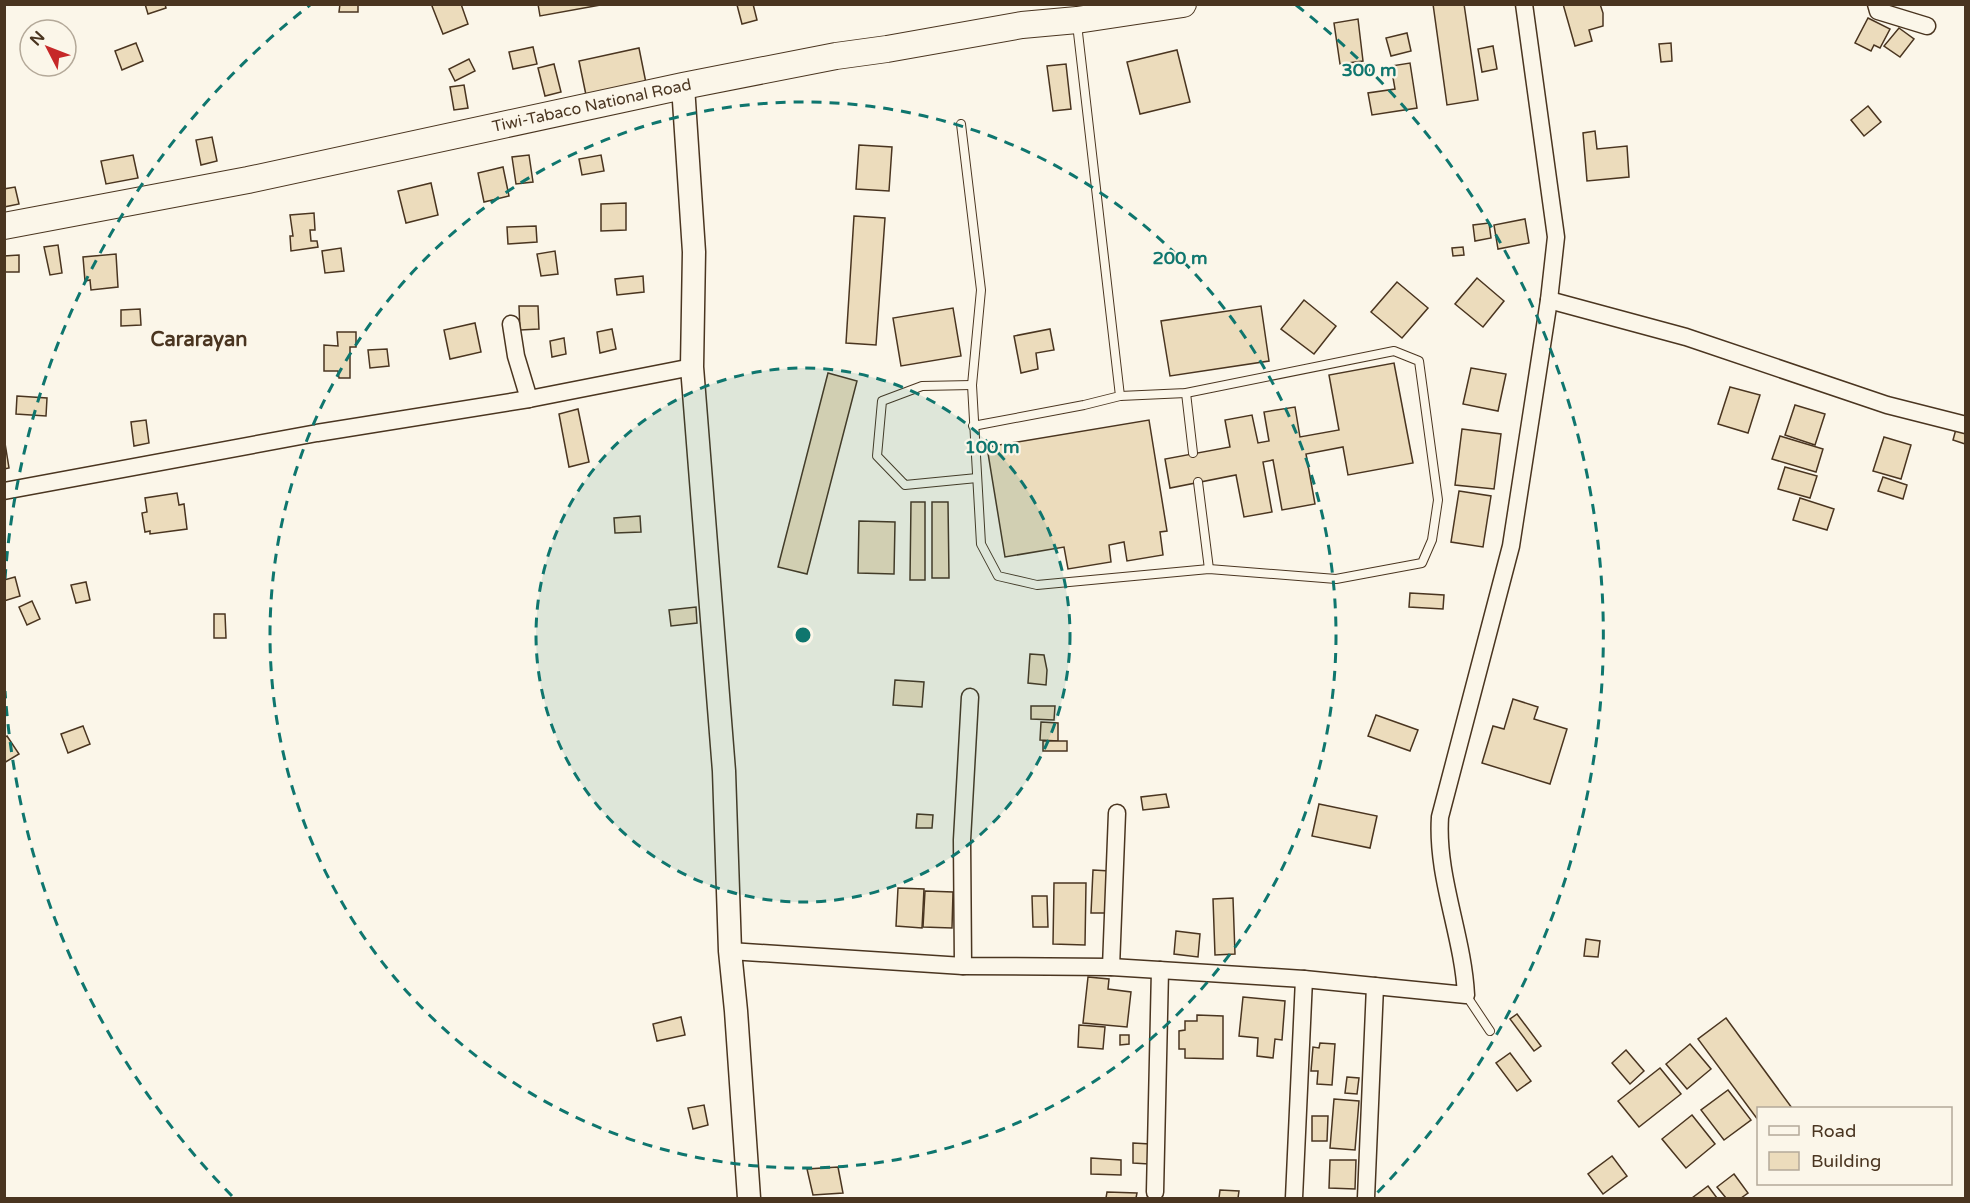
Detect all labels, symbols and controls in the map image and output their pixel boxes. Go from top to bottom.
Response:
north arrow [18,18,78,78]
text: N [26,27,49,50]
text: 300 m [1341,59,1397,81]
street label: Tiwi-Tabaco National Road [490,75,693,137]
text: 200 m [1152,247,1208,269]
district label: Cararayan [151,328,247,352]
text: 100 m [964,436,1020,458]
centre of rings [793,625,813,645]
legend [1757,1107,1952,1185]
text: Road [1811,1120,1856,1142]
text: Building [1811,1150,1881,1172]

